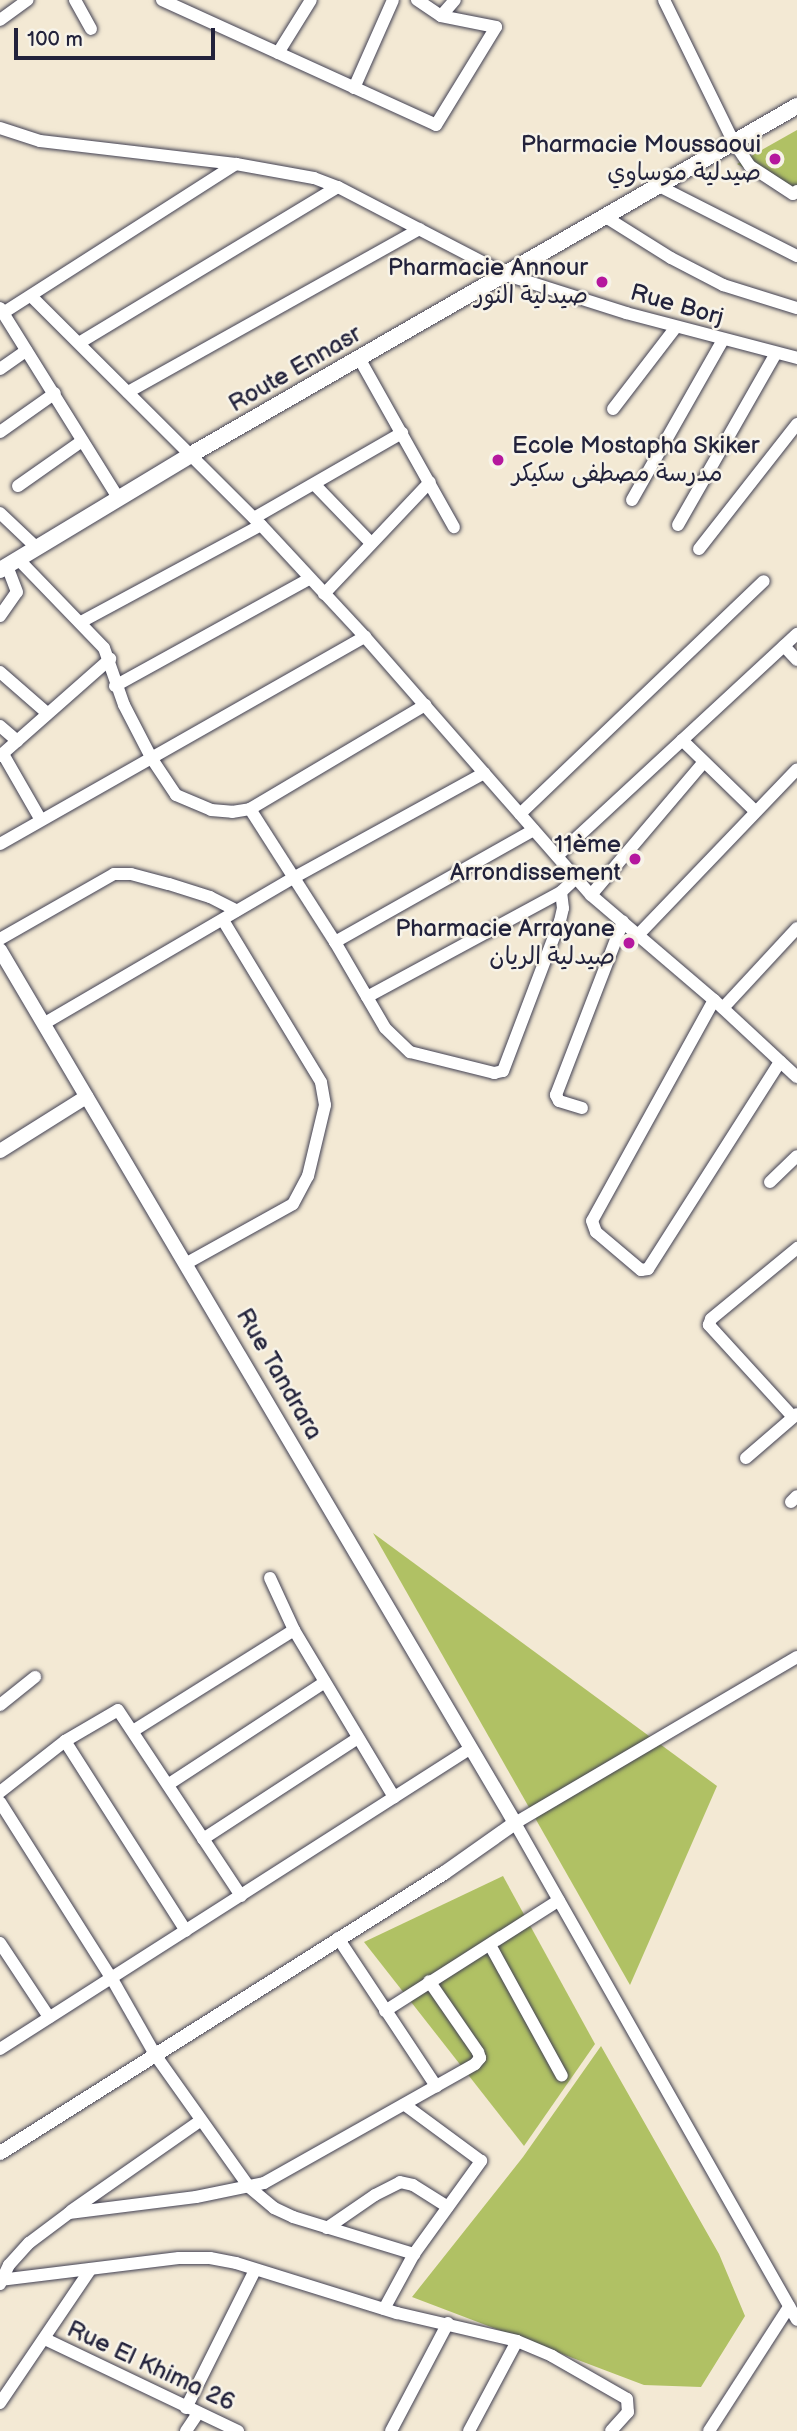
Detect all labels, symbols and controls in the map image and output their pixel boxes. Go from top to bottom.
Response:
scale bar [18,14,219,58]
text: 100 m [27,27,83,52]
place label: Pharmacie Moussaoui صيدلية موساوي [521,131,761,187]
marker: Pharmacie Moussaoui صيدلية موساوي [767,151,783,167]
place label: Pharmacie Annour صيدلية النور [388,254,588,310]
marker: Pharmacie Annour صيدلية النور [594,274,610,290]
street label: Rue Borj [627,278,727,332]
street label: Route Ennasr [224,319,366,419]
place label: Ecole Mostapha Skiker مدرسة مصطفى سكيكر [512,432,760,488]
marker: Ecole Mostapha Skiker مدرسة مصطفى سكيكر [490,452,506,468]
place label: 11ème Arrondissement [450,831,621,887]
marker: 11ème Arrondissement [627,851,643,867]
place label: Pharmacie Arrayane صيدلية الريان [395,915,615,971]
marker: Pharmacie Arrayane صيدلية الريان [621,935,637,951]
street label: Rue Tandrara [230,1303,328,1445]
street label: Rue El Khima 26 [62,2315,240,2417]

